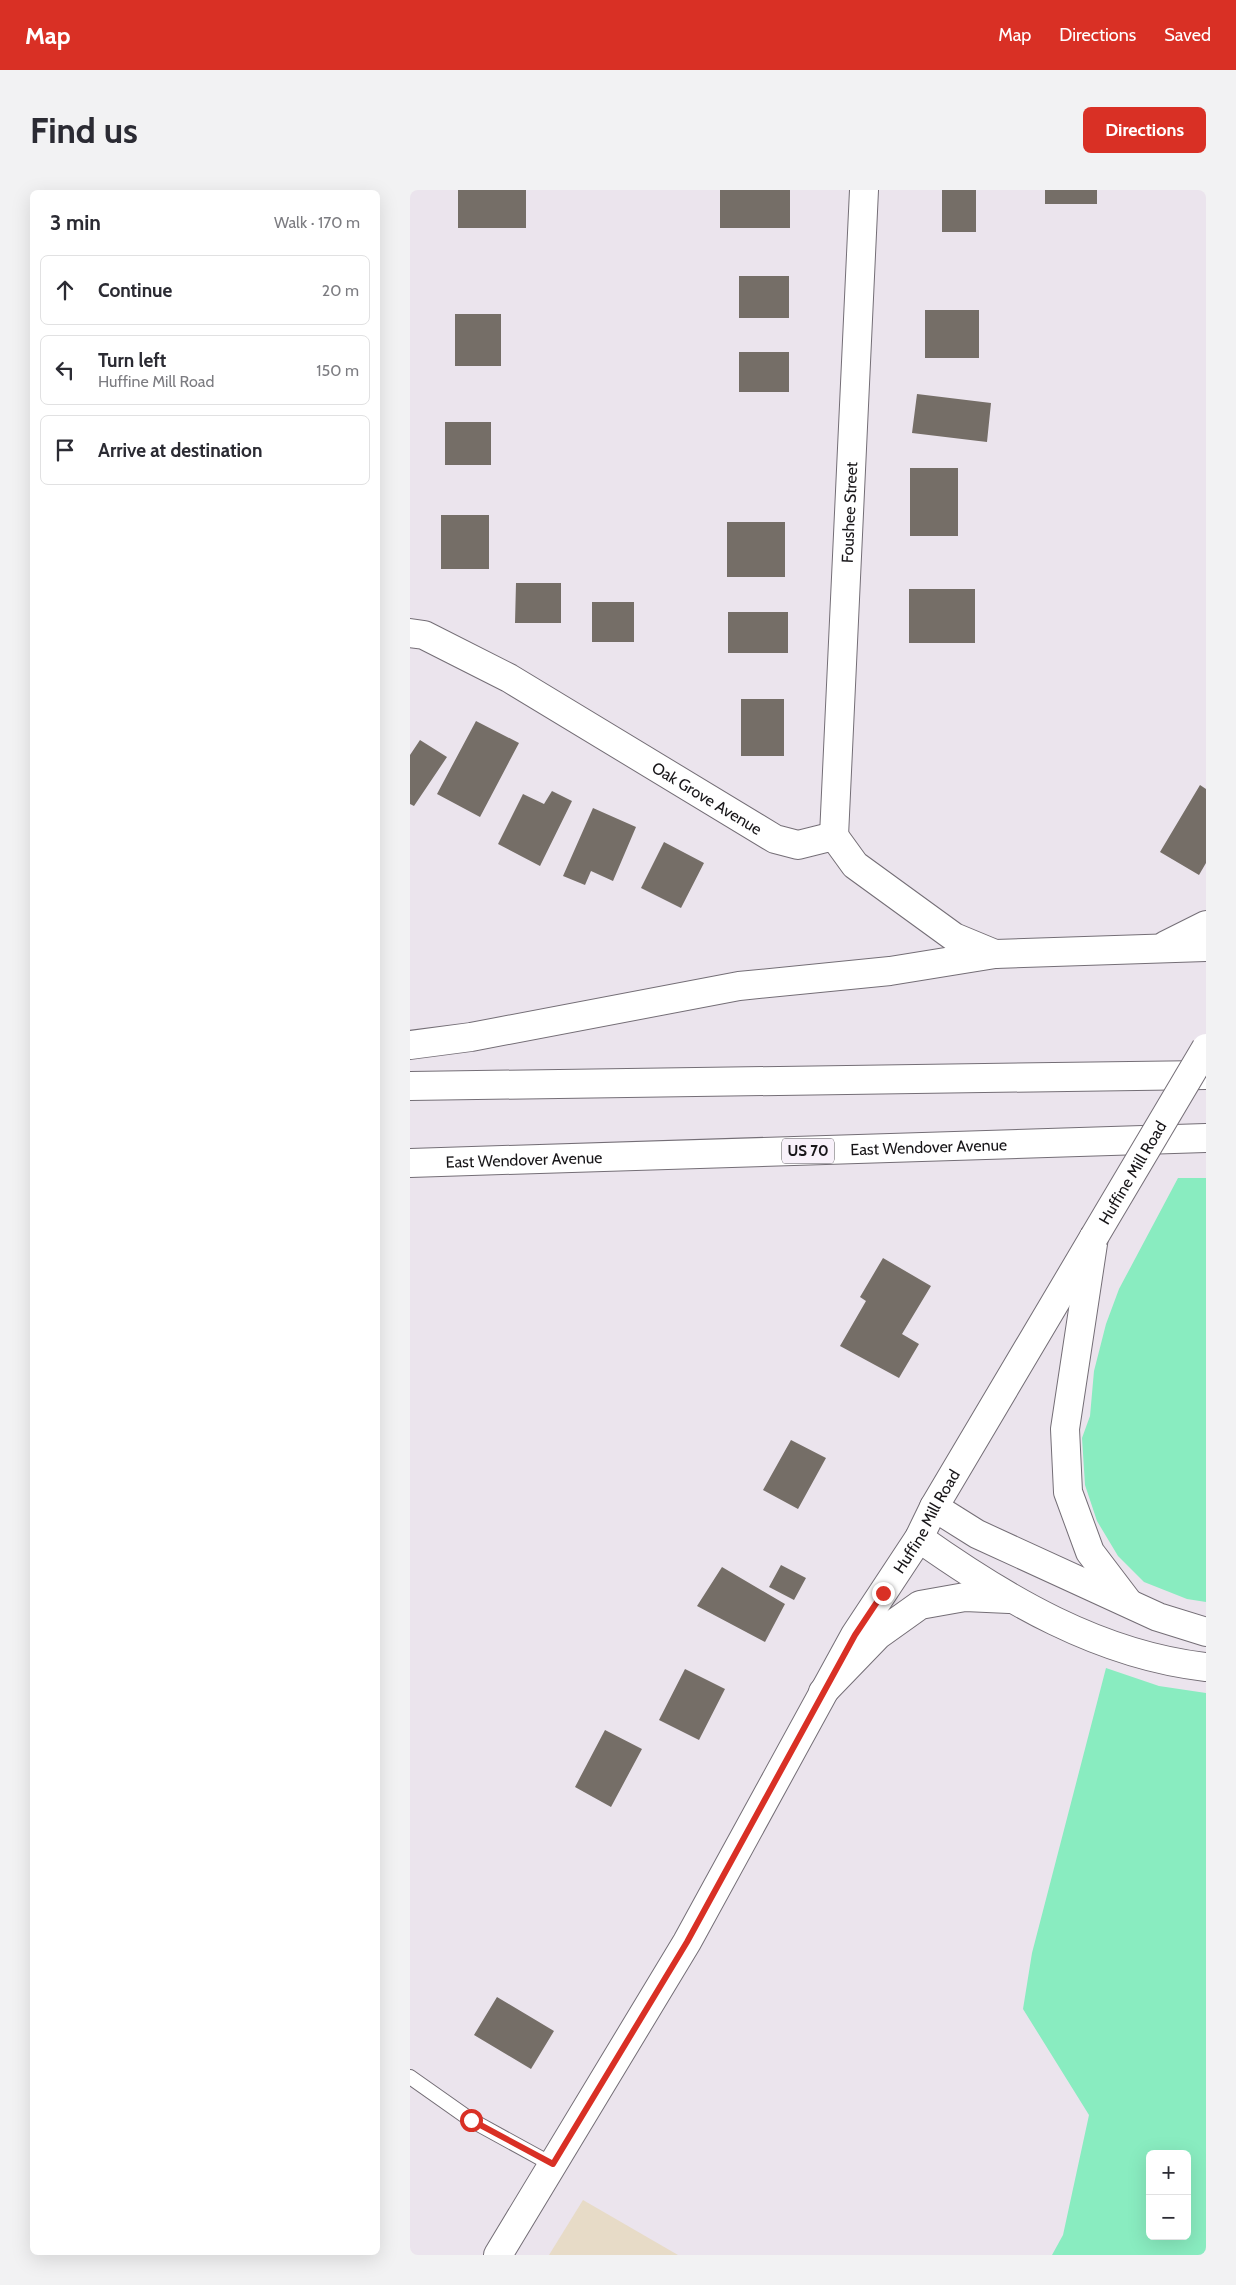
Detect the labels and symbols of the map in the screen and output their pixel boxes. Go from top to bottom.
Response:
street label: Foushee Street [838,461,861,563]
street label: Oak Grove Avenue [648,758,765,839]
street label: Huffine Mill Road [1095,1118,1171,1228]
street label: East Wendover Avenue [850,1135,1007,1159]
road number: US 70 [782,1138,834,1164]
street label: East Wendover Avenue [445,1148,603,1172]
street label: Huffine Mill Road [889,1466,964,1577]
route end [872,1582,895,1605]
route start [460,2109,483,2132]

